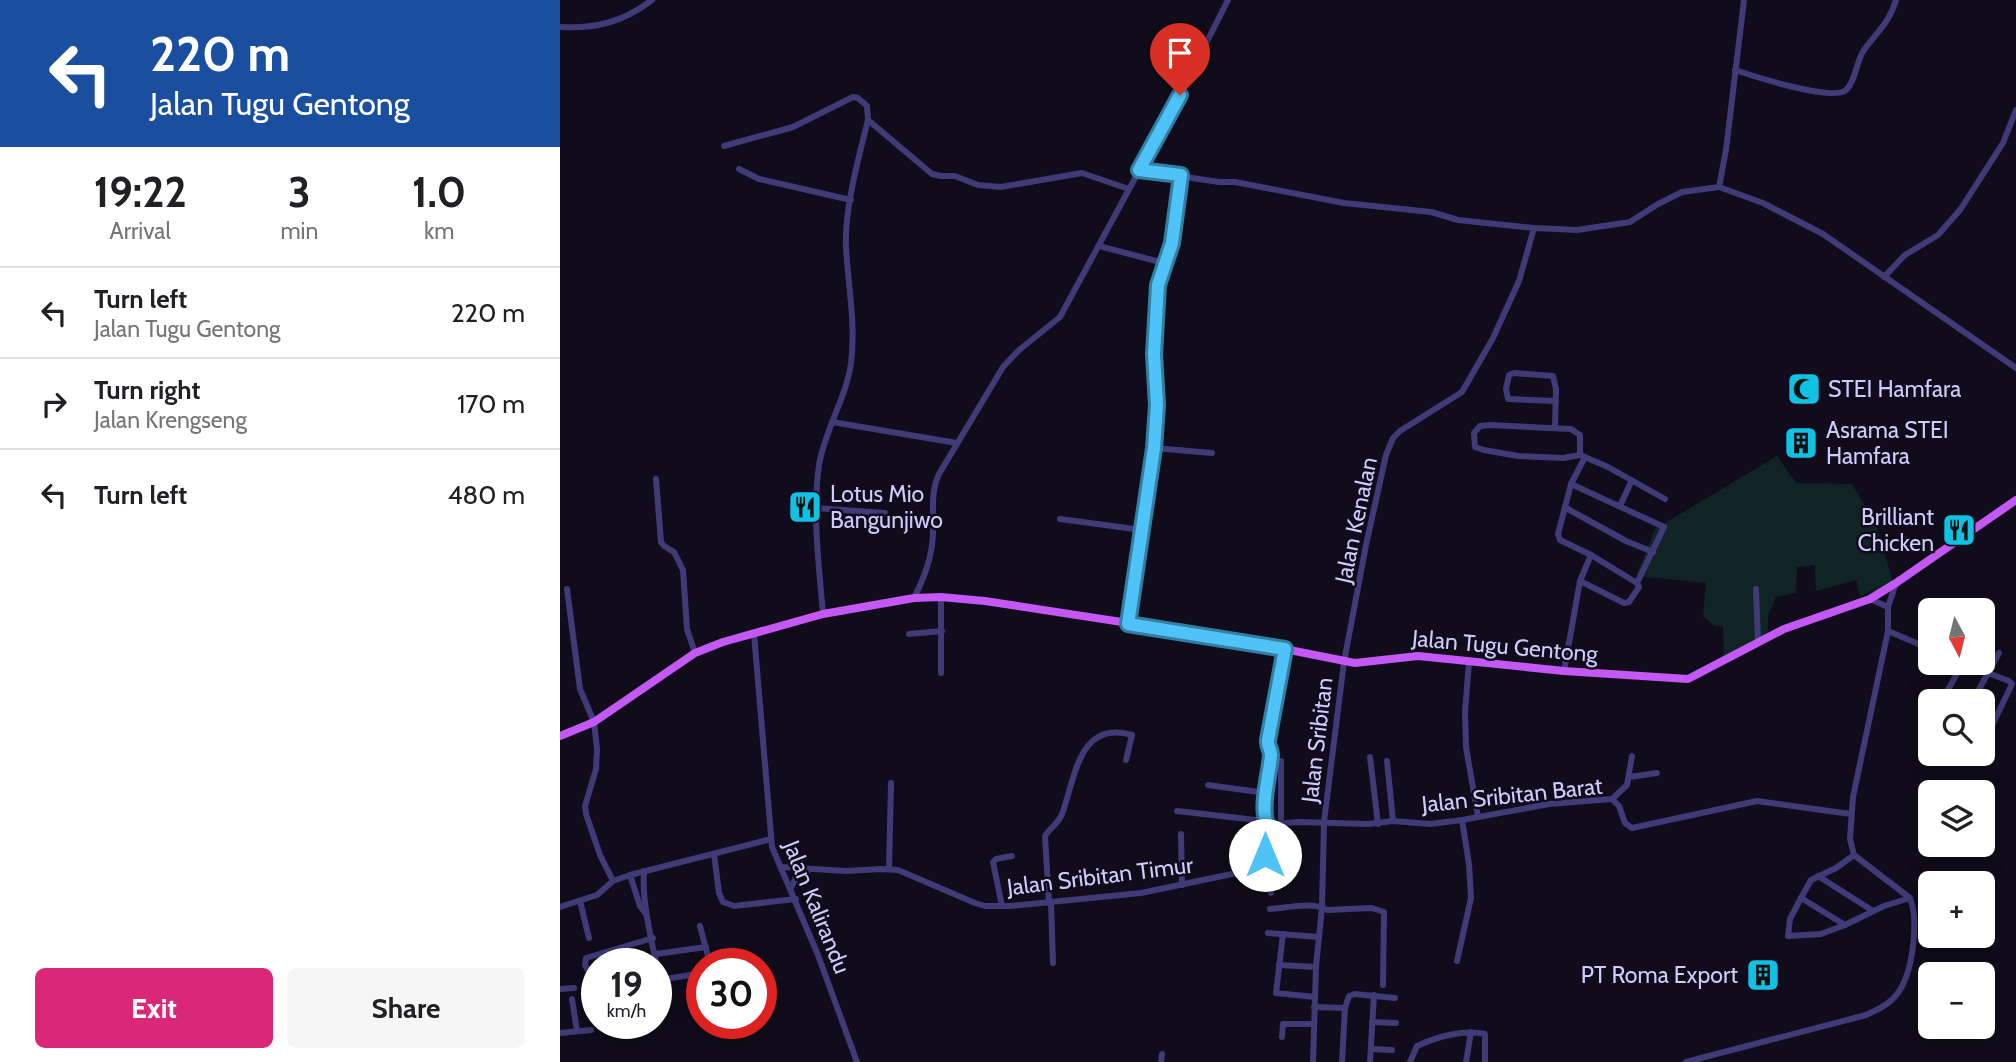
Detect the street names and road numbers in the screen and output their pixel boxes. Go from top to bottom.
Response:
street label: Jalan Kenalan [1329,454,1383,587]
street label: Jalan Tugu Gentong [1410,624,1600,668]
street label: Jalan Sribitan [1295,676,1339,805]
street label: Jalan Sribitan Barat [1419,772,1604,819]
street label: Jalan Kalirandu [777,835,856,978]
street label: Jalan Sribitan Timur [1004,851,1195,901]

